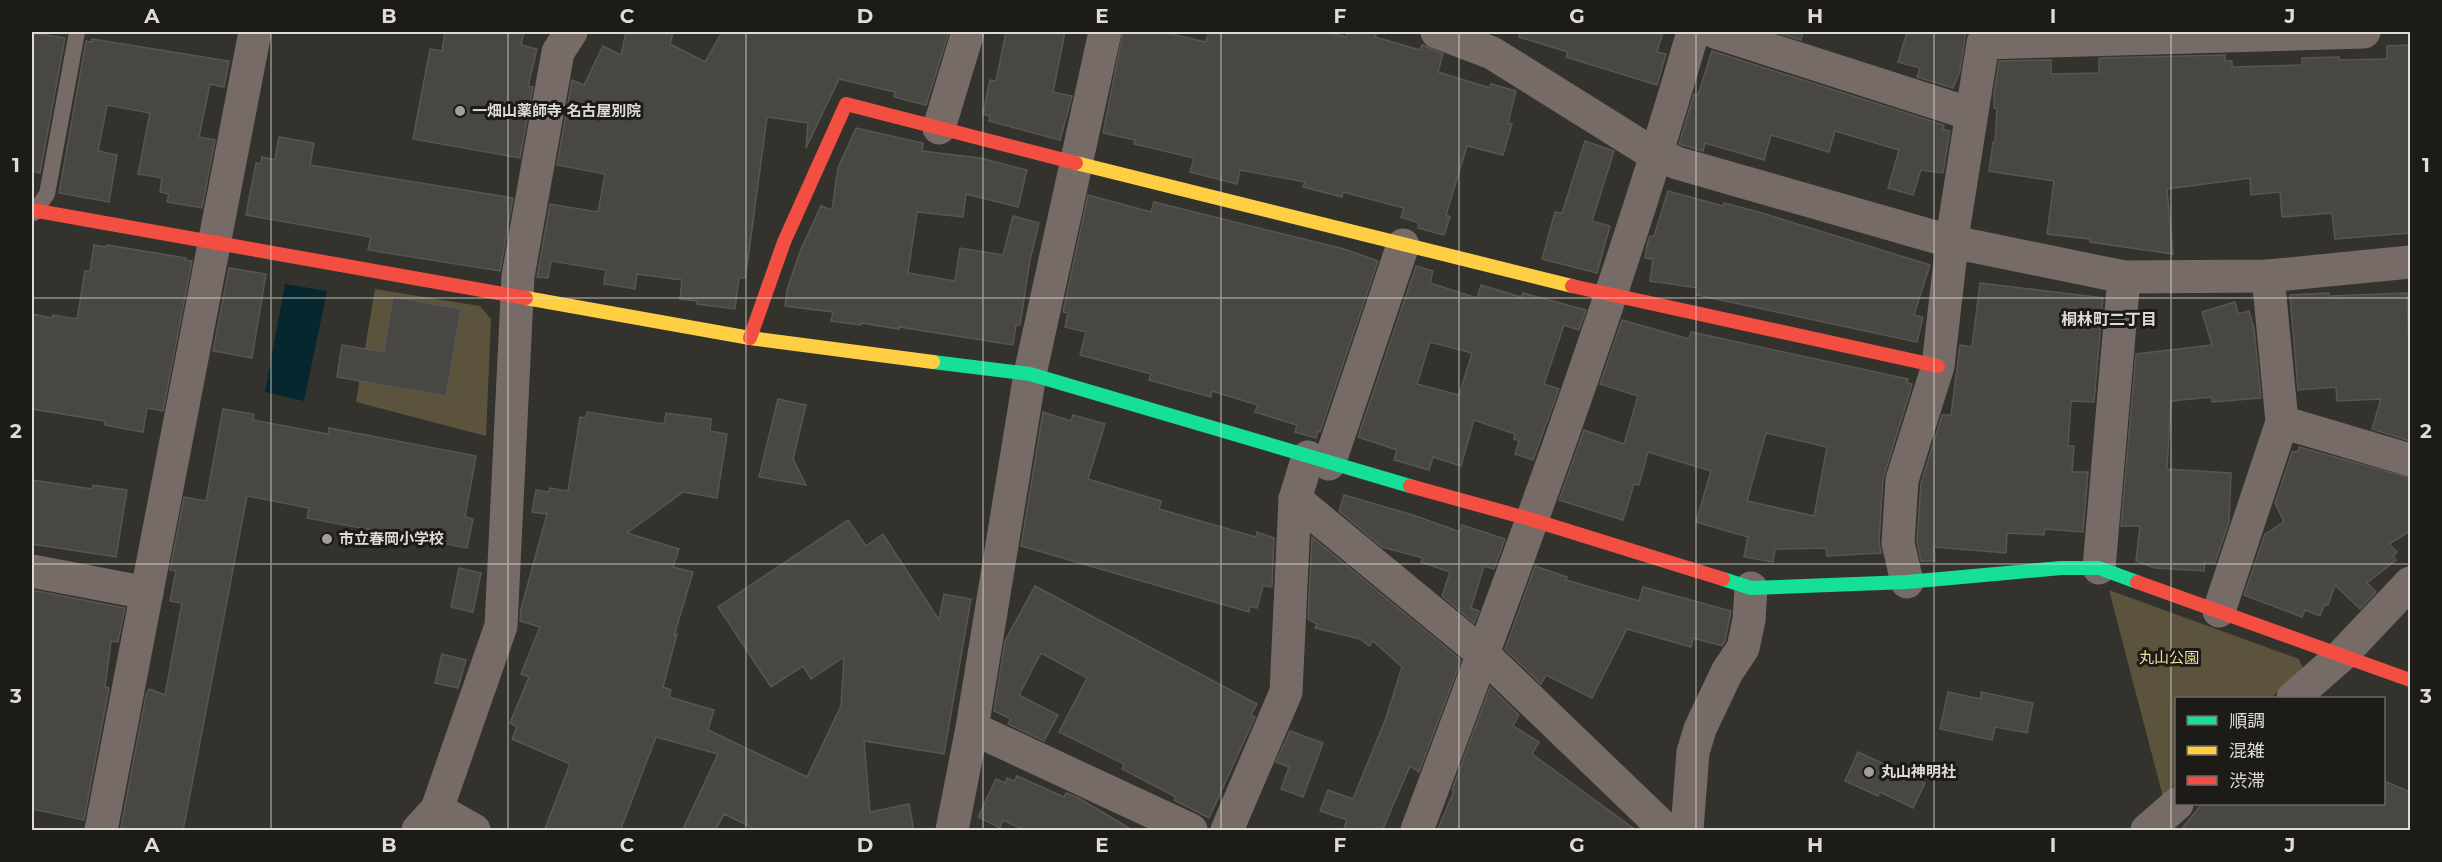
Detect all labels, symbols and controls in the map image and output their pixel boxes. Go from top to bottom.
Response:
text: A [143,4,160,28]
text: B [381,4,397,28]
text: C [620,4,635,28]
text: D [857,4,873,28]
text: E [1095,4,1109,28]
text: F [1334,4,1347,28]
text: G [1569,4,1585,28]
text: H [1807,4,1823,28]
text: I [2050,4,2056,28]
text: J [2284,4,2295,28]
place label: 一畑山薬師寺 名古屋別院 [472,101,641,120]
marker: 一畑山薬師寺 名古屋別院 [453,104,467,118]
text: 1 [12,153,20,177]
text: 1 [2422,153,2430,177]
district label: 桐林町二丁目 [2061,310,2157,329]
text: 2 [10,419,22,443]
text: 2 [2420,419,2432,443]
place label: 市立春岡小学校 [339,529,444,548]
marker: 市立春岡小学校 [320,532,334,546]
park label: 丸山公園 [2139,648,2199,667]
text: 3 [9,684,22,708]
text: 3 [2419,684,2432,708]
legend [2175,697,2385,805]
text: 順調 [2229,710,2265,732]
text: 混雑 [2229,740,2265,762]
place label: 丸山神明社 [1881,762,1956,781]
marker: 丸山神明社 [1862,765,1876,779]
text: 渋滞 [2229,770,2265,792]
text: A [143,833,160,857]
text: B [381,833,397,857]
text: C [620,833,635,857]
text: D [857,833,873,857]
text: E [1095,833,1109,857]
text: F [1334,833,1347,857]
text: G [1569,833,1585,857]
text: H [1807,833,1823,857]
text: I [2050,833,2056,857]
text: J [2284,833,2295,857]

